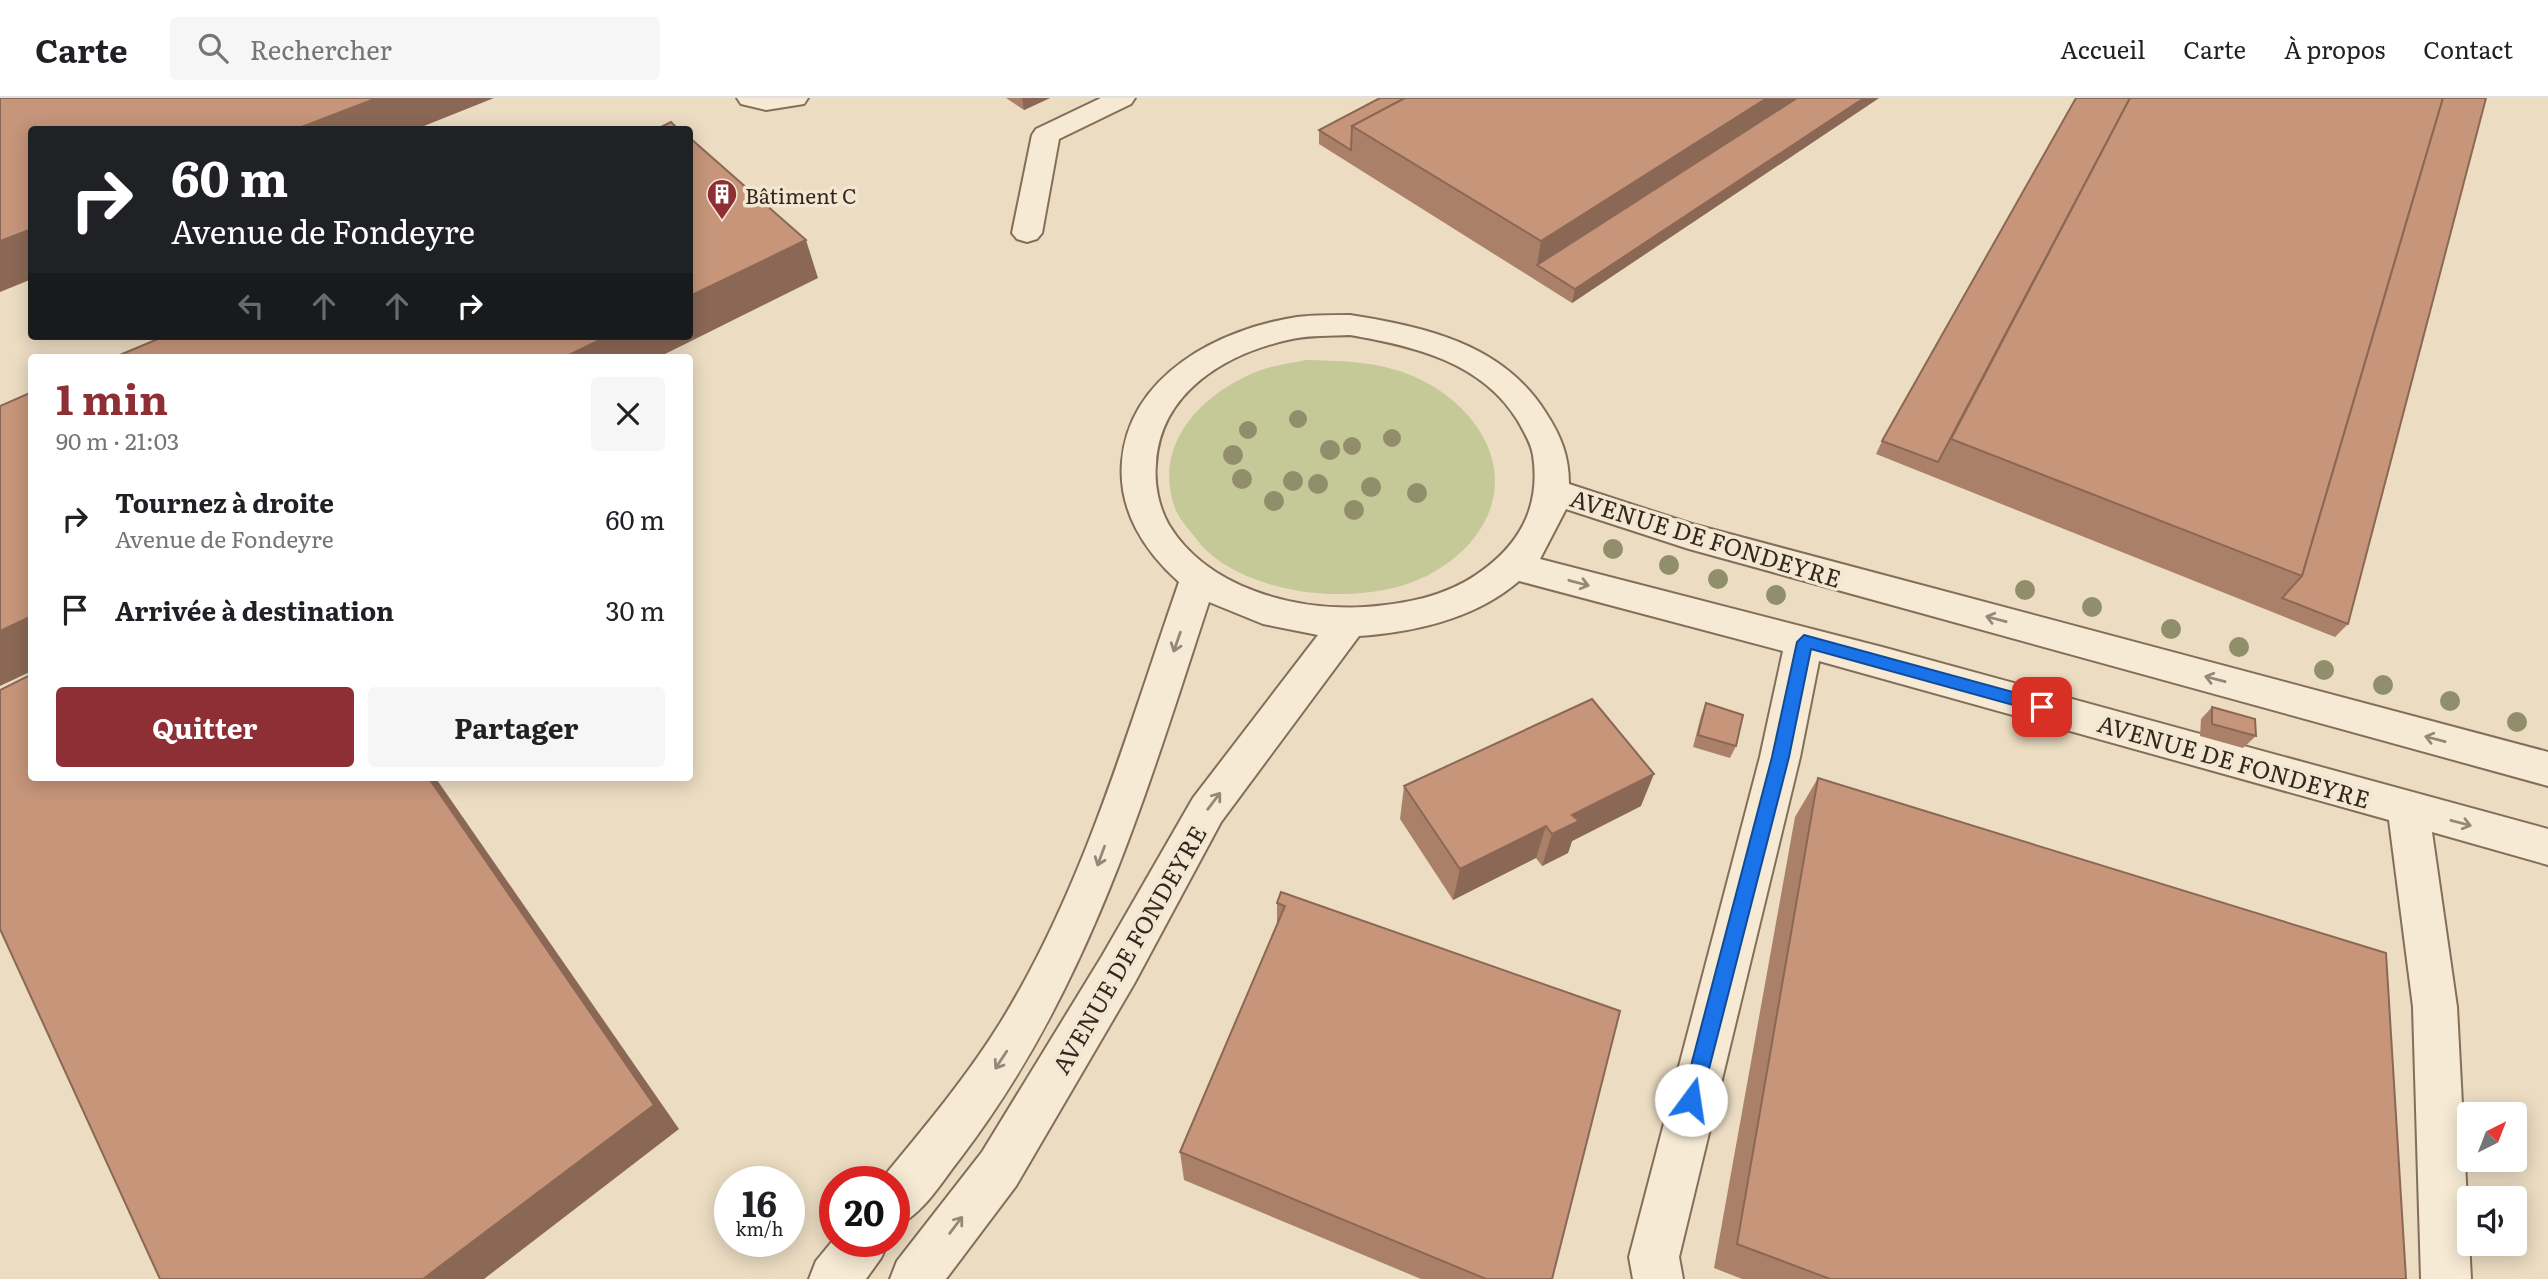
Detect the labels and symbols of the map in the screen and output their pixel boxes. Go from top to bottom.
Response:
building icon: Bâtiment C [705,177,739,221]
place label: Bâtiment C [745,179,857,210]
street label: AVENUE DE FONDEYRE [1566,479,1846,595]
one-way arrow [1568,577,1590,590]
one-way arrow [1985,612,2007,625]
one-way arrow [1169,630,1182,652]
one-way arrow [2204,672,2227,685]
pin [2012,677,2072,737]
street label: AVENUE DE FONDEYRE [2094,704,2374,816]
one-way arrow [2424,732,2447,745]
one-way arrow [1207,792,1222,810]
one-way arrow [2449,817,2472,830]
street label: AVENUE DE FONDEYRE [1042,818,1214,1080]
one-way arrow [1094,845,1106,867]
one-way arrow [993,1050,1008,1069]
position arrow [1654,1063,1728,1137]
north arrow [2457,1102,2527,1172]
speed limit sign: 20 [819,1166,910,1257]
one-way arrow [949,1216,964,1235]

